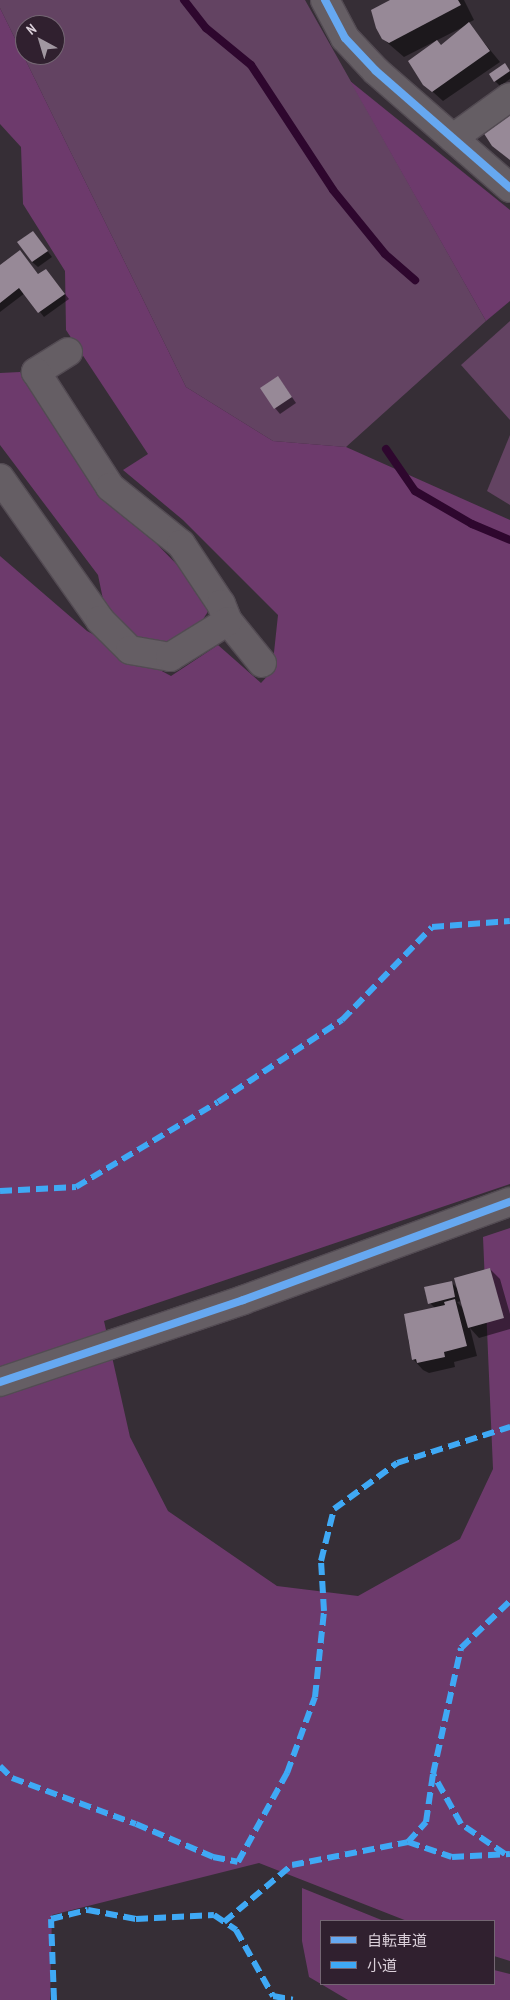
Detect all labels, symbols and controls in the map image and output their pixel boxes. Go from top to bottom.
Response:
north arrow [15,15,65,65]
text: N [23,20,40,38]
legend [320,1920,495,1985]
text: 自転車道 [367,1931,427,1950]
text: 小道 [367,1956,397,1975]

